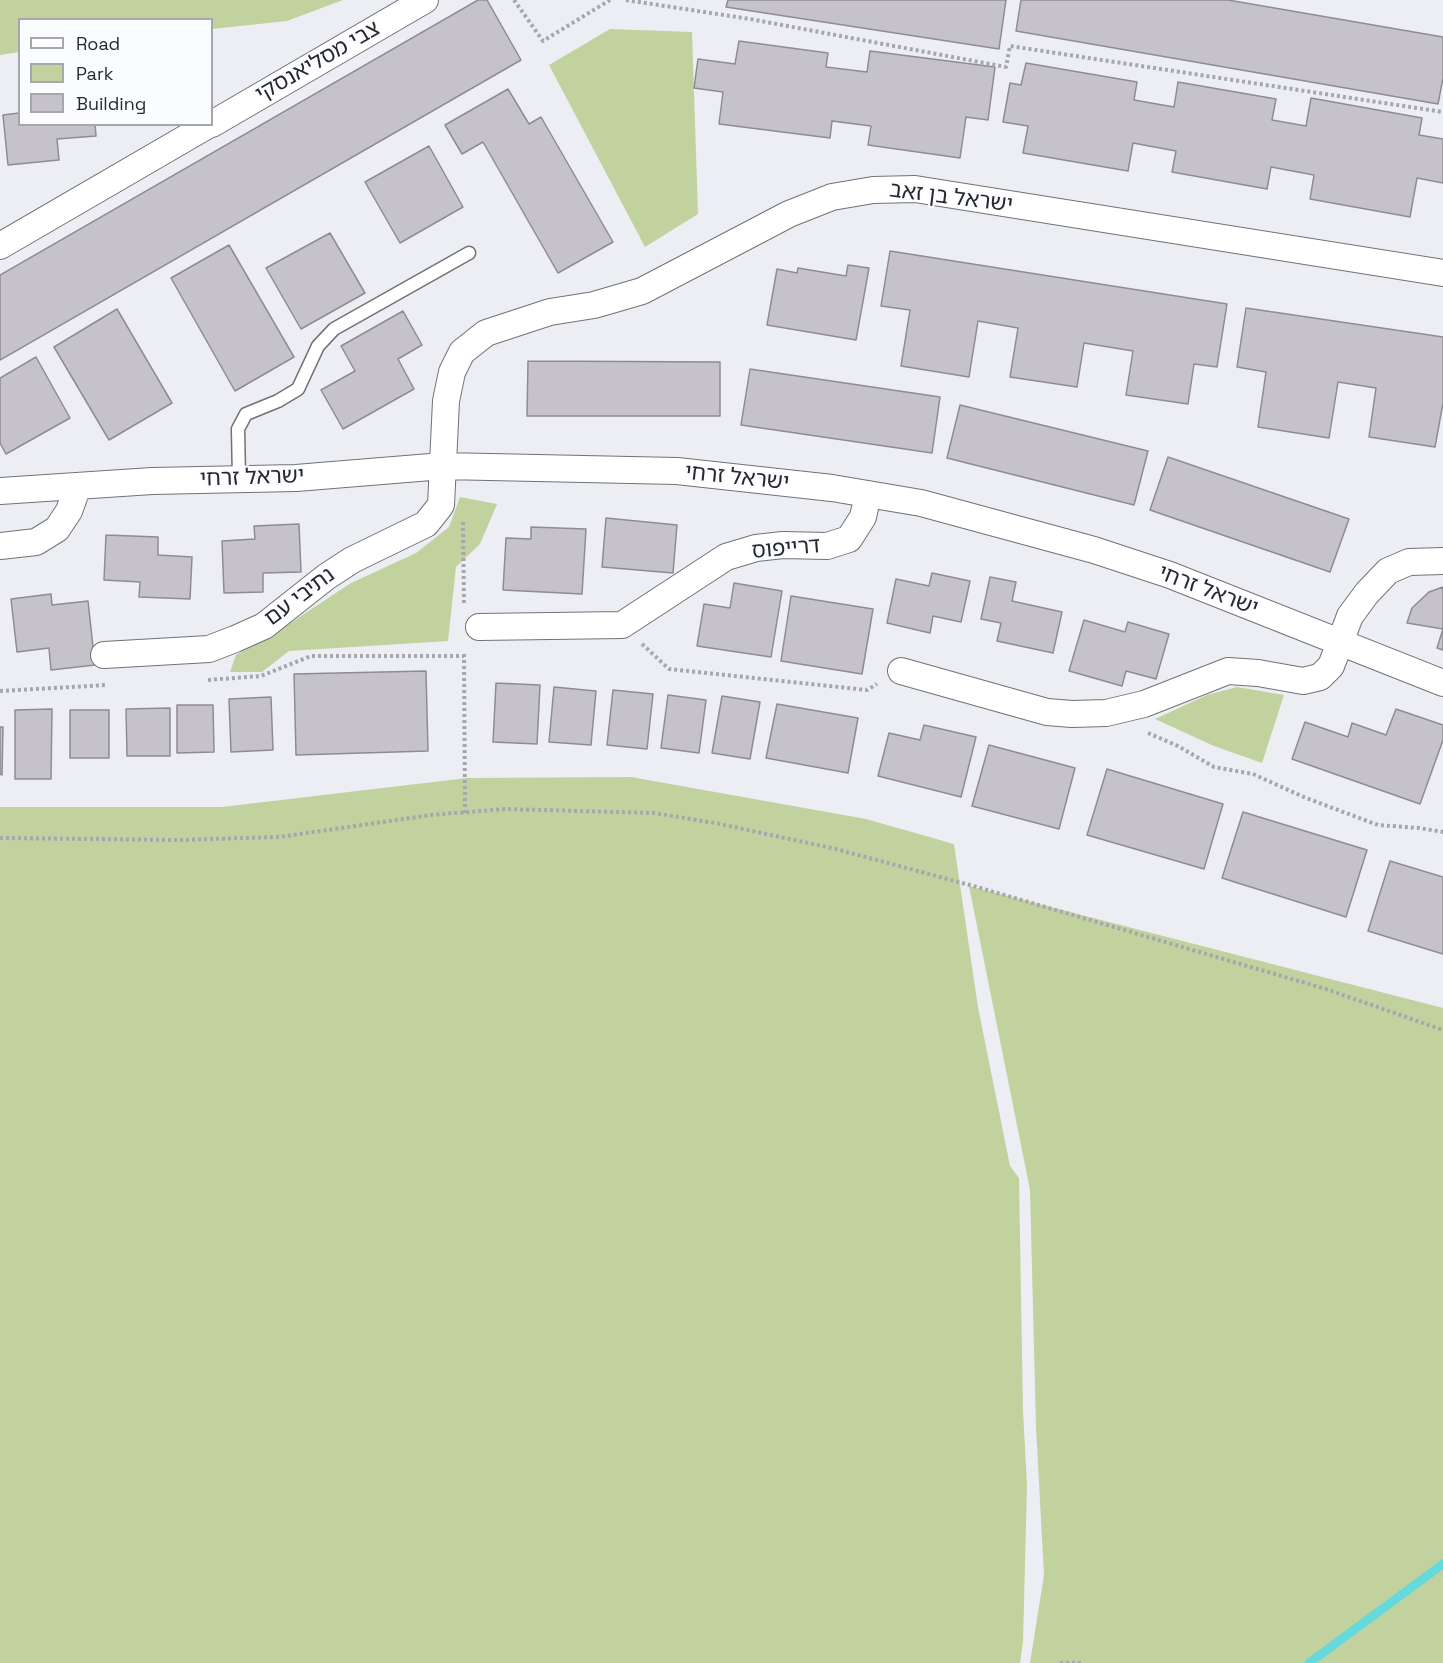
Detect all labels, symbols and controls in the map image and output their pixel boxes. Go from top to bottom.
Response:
street label: צבי מסליאנסקי [251,16,385,108]
legend [18,18,213,126]
text: Road [76,32,120,55]
text: Park [76,62,113,85]
text: Building [76,92,146,115]
street label: ישראל בן זאב [888,177,1014,219]
street label: ישראל זרחי [684,459,790,497]
street label: ישראל זרחי [199,463,305,493]
street label: דרייפוס [751,533,821,565]
street label: ישראל זרחי [1154,560,1262,622]
street label: נתיבי עם [260,562,340,632]

